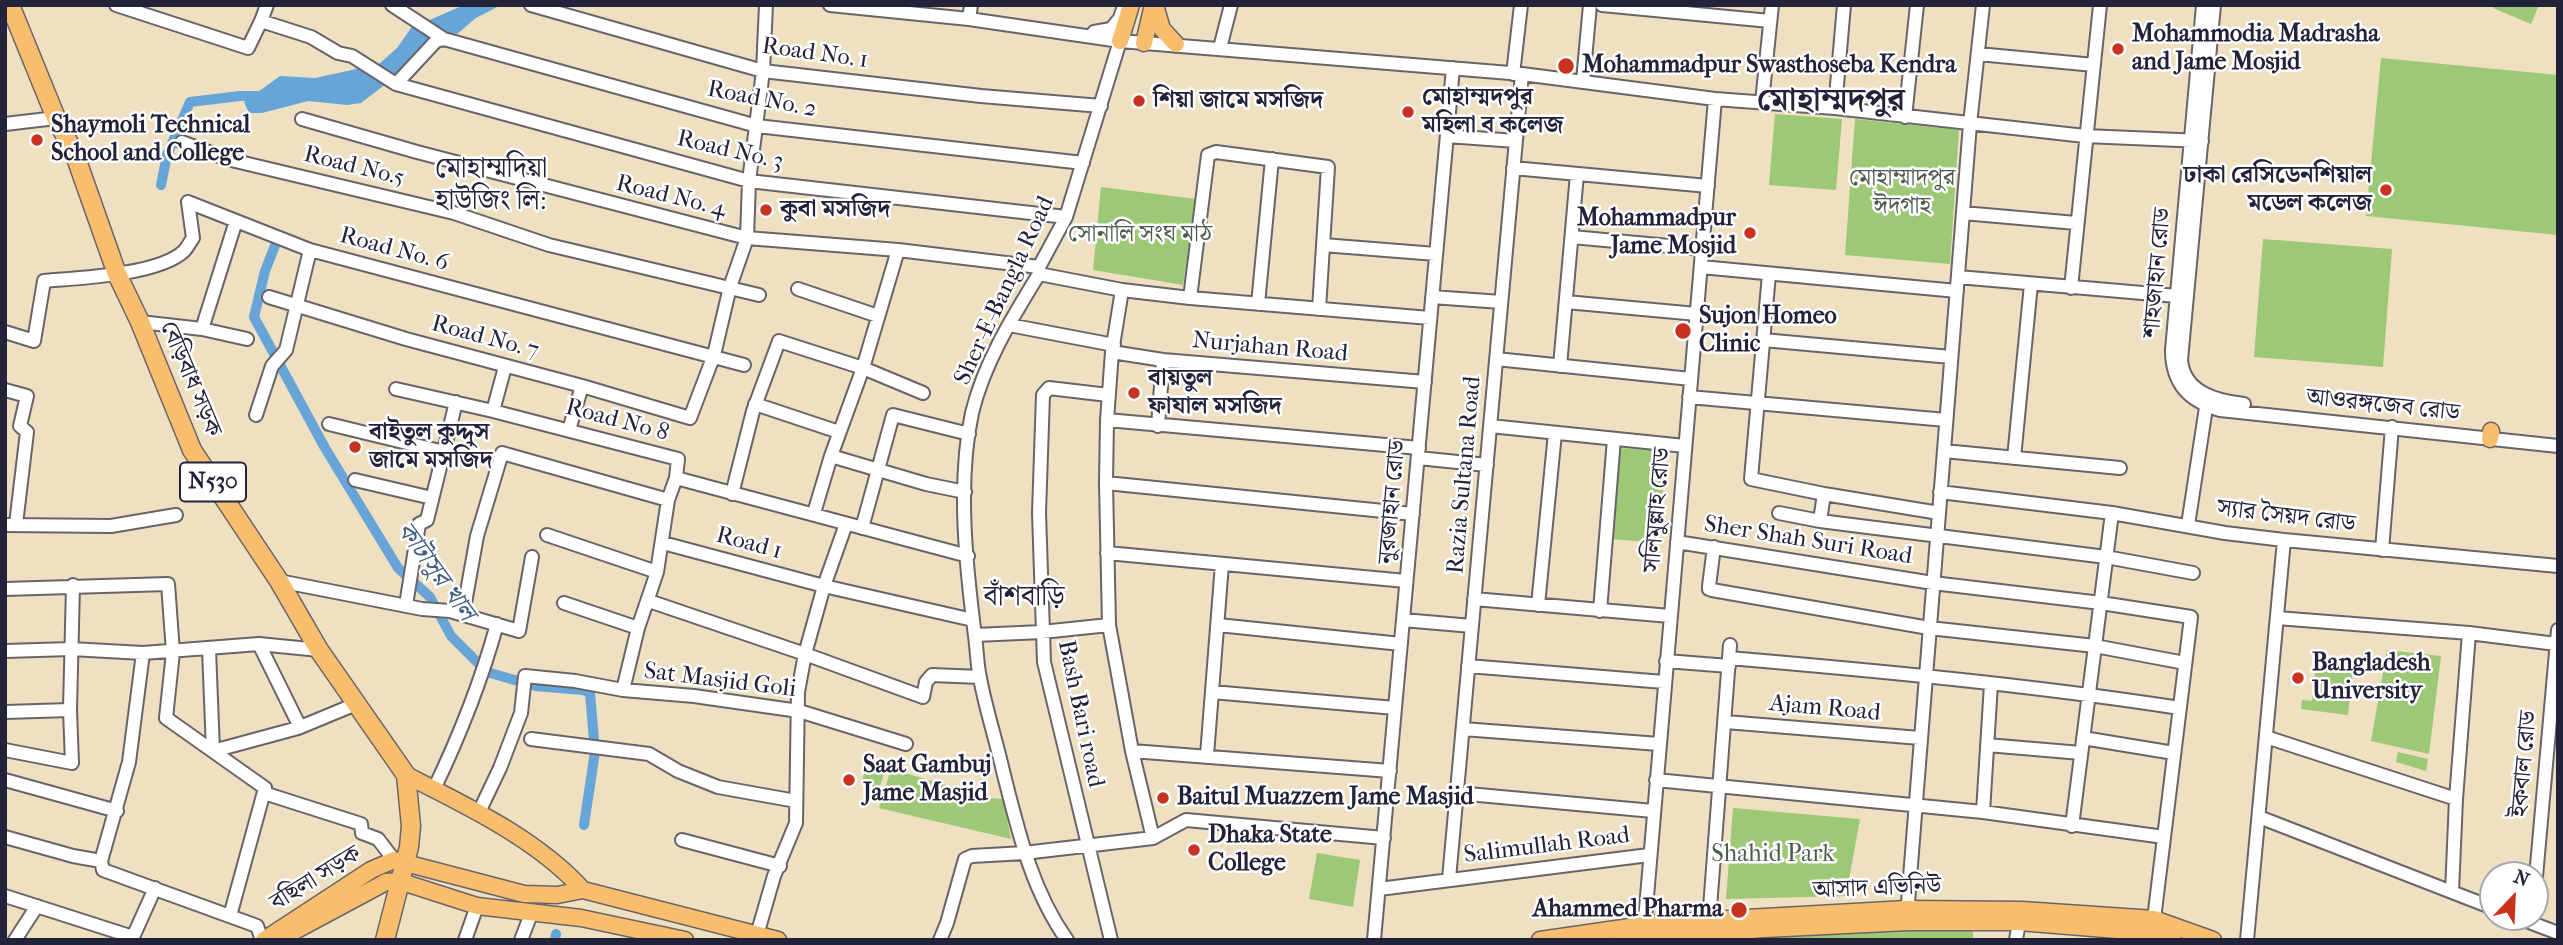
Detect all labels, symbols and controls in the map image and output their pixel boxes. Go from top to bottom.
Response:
place label: Mohammodia Madrasha and Jame Mosjid [2132,21,2379,77]
street label: Road No. 1 [760,32,870,76]
marker: Mohammodia Madrasha and Jame Mosjid [2110,41,2126,57]
place label: Mohammadpur Swasthoseba Kendra [1582,52,1956,80]
marker: Mohammadpur Swasthoseba Kendra [1556,56,1576,76]
street label: Road No. 2 [705,75,819,125]
district label: মোহাম্মদপুর [1757,83,1905,121]
place label: মোহাম্মদপুর মহিলা ব কলেজ [1422,84,1563,140]
place label: শিয়া জামে মসজিদ [1153,87,1323,115]
marker: শিয়া জামে মসজিদ [1131,93,1147,109]
marker: মোহাম্মদপুর মহিলা ব কলেজ [1400,104,1416,120]
place label: Shaymoli Technical School and College [51,112,250,168]
street label: Road No. 3 [674,125,786,177]
marker: Shaymoli Technical School and College [29,132,45,148]
street label: Road No.5 [301,141,407,193]
district label: মোহাম্মদিয়া হাউজিং লি: [435,153,547,219]
place label: ঢাকা রেসিডেনশিয়াল মডেল কলেজ [2183,162,2372,218]
park label: মোহাম্মাদপুর ঈদগাহ [1849,165,1955,221]
street label: Road No. 4 [613,169,729,225]
marker: ঢাকা রেসিডেনশিয়াল মডেল কলেজ [2378,182,2394,198]
street label: Sher-E-Bangla Road [949,192,1061,390]
place label: কুবা মসজিদ [780,196,890,224]
marker: কুবা মসজিদ [758,202,774,218]
place label: Mohammadpur Jame Mosjid [1577,205,1736,261]
street label: শাহজাহান রোড [2138,207,2178,339]
park label: সোনালি সংঘ মাঠ [1068,221,1212,249]
street label: Road No. 6 [337,222,451,278]
marker: Mohammadpur Jame Mosjid [1742,225,1758,241]
place label: Sujon Homeo Clinic [1699,303,1837,359]
street label: Road No. 7 [428,310,542,366]
street label: বেড়িবাধ সড়ক [153,317,227,441]
marker: Sujon Homeo Clinic [1673,321,1693,341]
street label: Nurjahan Road [1191,327,1349,369]
place label: বায়তুল ফাযাল মসজিদ [1148,365,1282,421]
street label: Razia Sultana Road [1442,375,1488,575]
street label: আওরঙ্গজেব রোড [2305,384,2461,428]
marker: বায়তুল ফাযাল মসজিদ [1126,385,1142,401]
street label: Road No 8 [562,393,672,449]
place label: বাইতুল কুদ্দুস জামে মসজিদ [369,419,493,475]
marker: বাইতুল কুদ্দুস জামে মসজিদ [347,439,363,455]
street label: নুরজাহান রোড [1373,439,1413,565]
street label: সলিমুল্লাহ রোড [1638,446,1678,574]
road number: N530 [180,462,246,502]
street label: স্যার সৈয়দ রোড [2215,494,2357,540]
street label: Sher Shah Suri Road [1702,510,1914,572]
water label: কাটাসুর খাল [389,516,481,628]
street label: Road 1 [713,521,785,567]
district label: বাঁশবাড়ি [983,581,1065,615]
street label: Bash Bari road [1050,638,1110,790]
place label: Bangladesh University [2312,650,2430,706]
street label: Sat Masjid Goli [642,657,798,705]
marker: Bangladesh University [2290,670,2306,686]
street label: Ajam Road [1768,690,1882,728]
street label: ইকবাল রোড [2506,710,2544,818]
place label: Saat Gambuj Jame Masjid [863,752,991,808]
marker: Saat Gambuj Jame Masjid [841,772,857,788]
place label: Baitul Muazzem Jame Masjid [1177,784,1474,812]
marker: Baitul Muazzem Jame Masjid [1155,790,1171,806]
place label: Dhaka State College [1208,822,1332,878]
street label: Salimullah Road [1462,822,1632,870]
street label: বছিলা সড়ক [266,840,366,918]
park label: Shahid Park [1711,841,1835,869]
marker: Dhaka State College [1186,842,1202,858]
north arrow [2479,861,2549,931]
text: N [2510,866,2532,891]
street label: আসাদ এভিনিউ [1812,872,1942,906]
place label: Ahammed Pharma [1533,896,1723,924]
marker: Ahammed Pharma [1729,900,1749,920]

